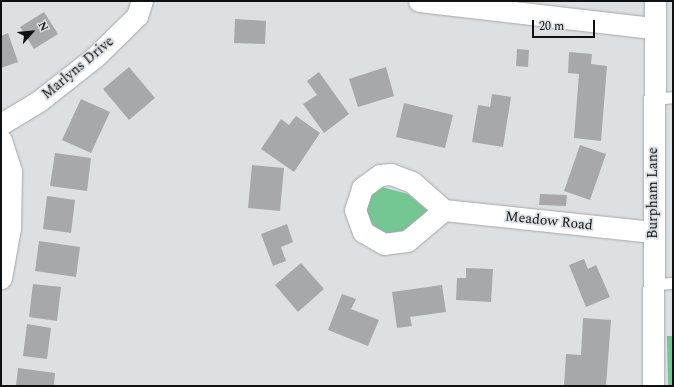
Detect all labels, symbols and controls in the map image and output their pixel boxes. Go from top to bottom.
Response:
north arrow [12,12,52,52]
scale bar [534,12,597,38]
text: 20 m [539,17,564,36]
text: N [34,18,53,34]
street label: Marlyns Drive [39,33,117,103]
street label: Burpham Lane [645,147,661,239]
street label: Meadow Road [504,208,594,234]

